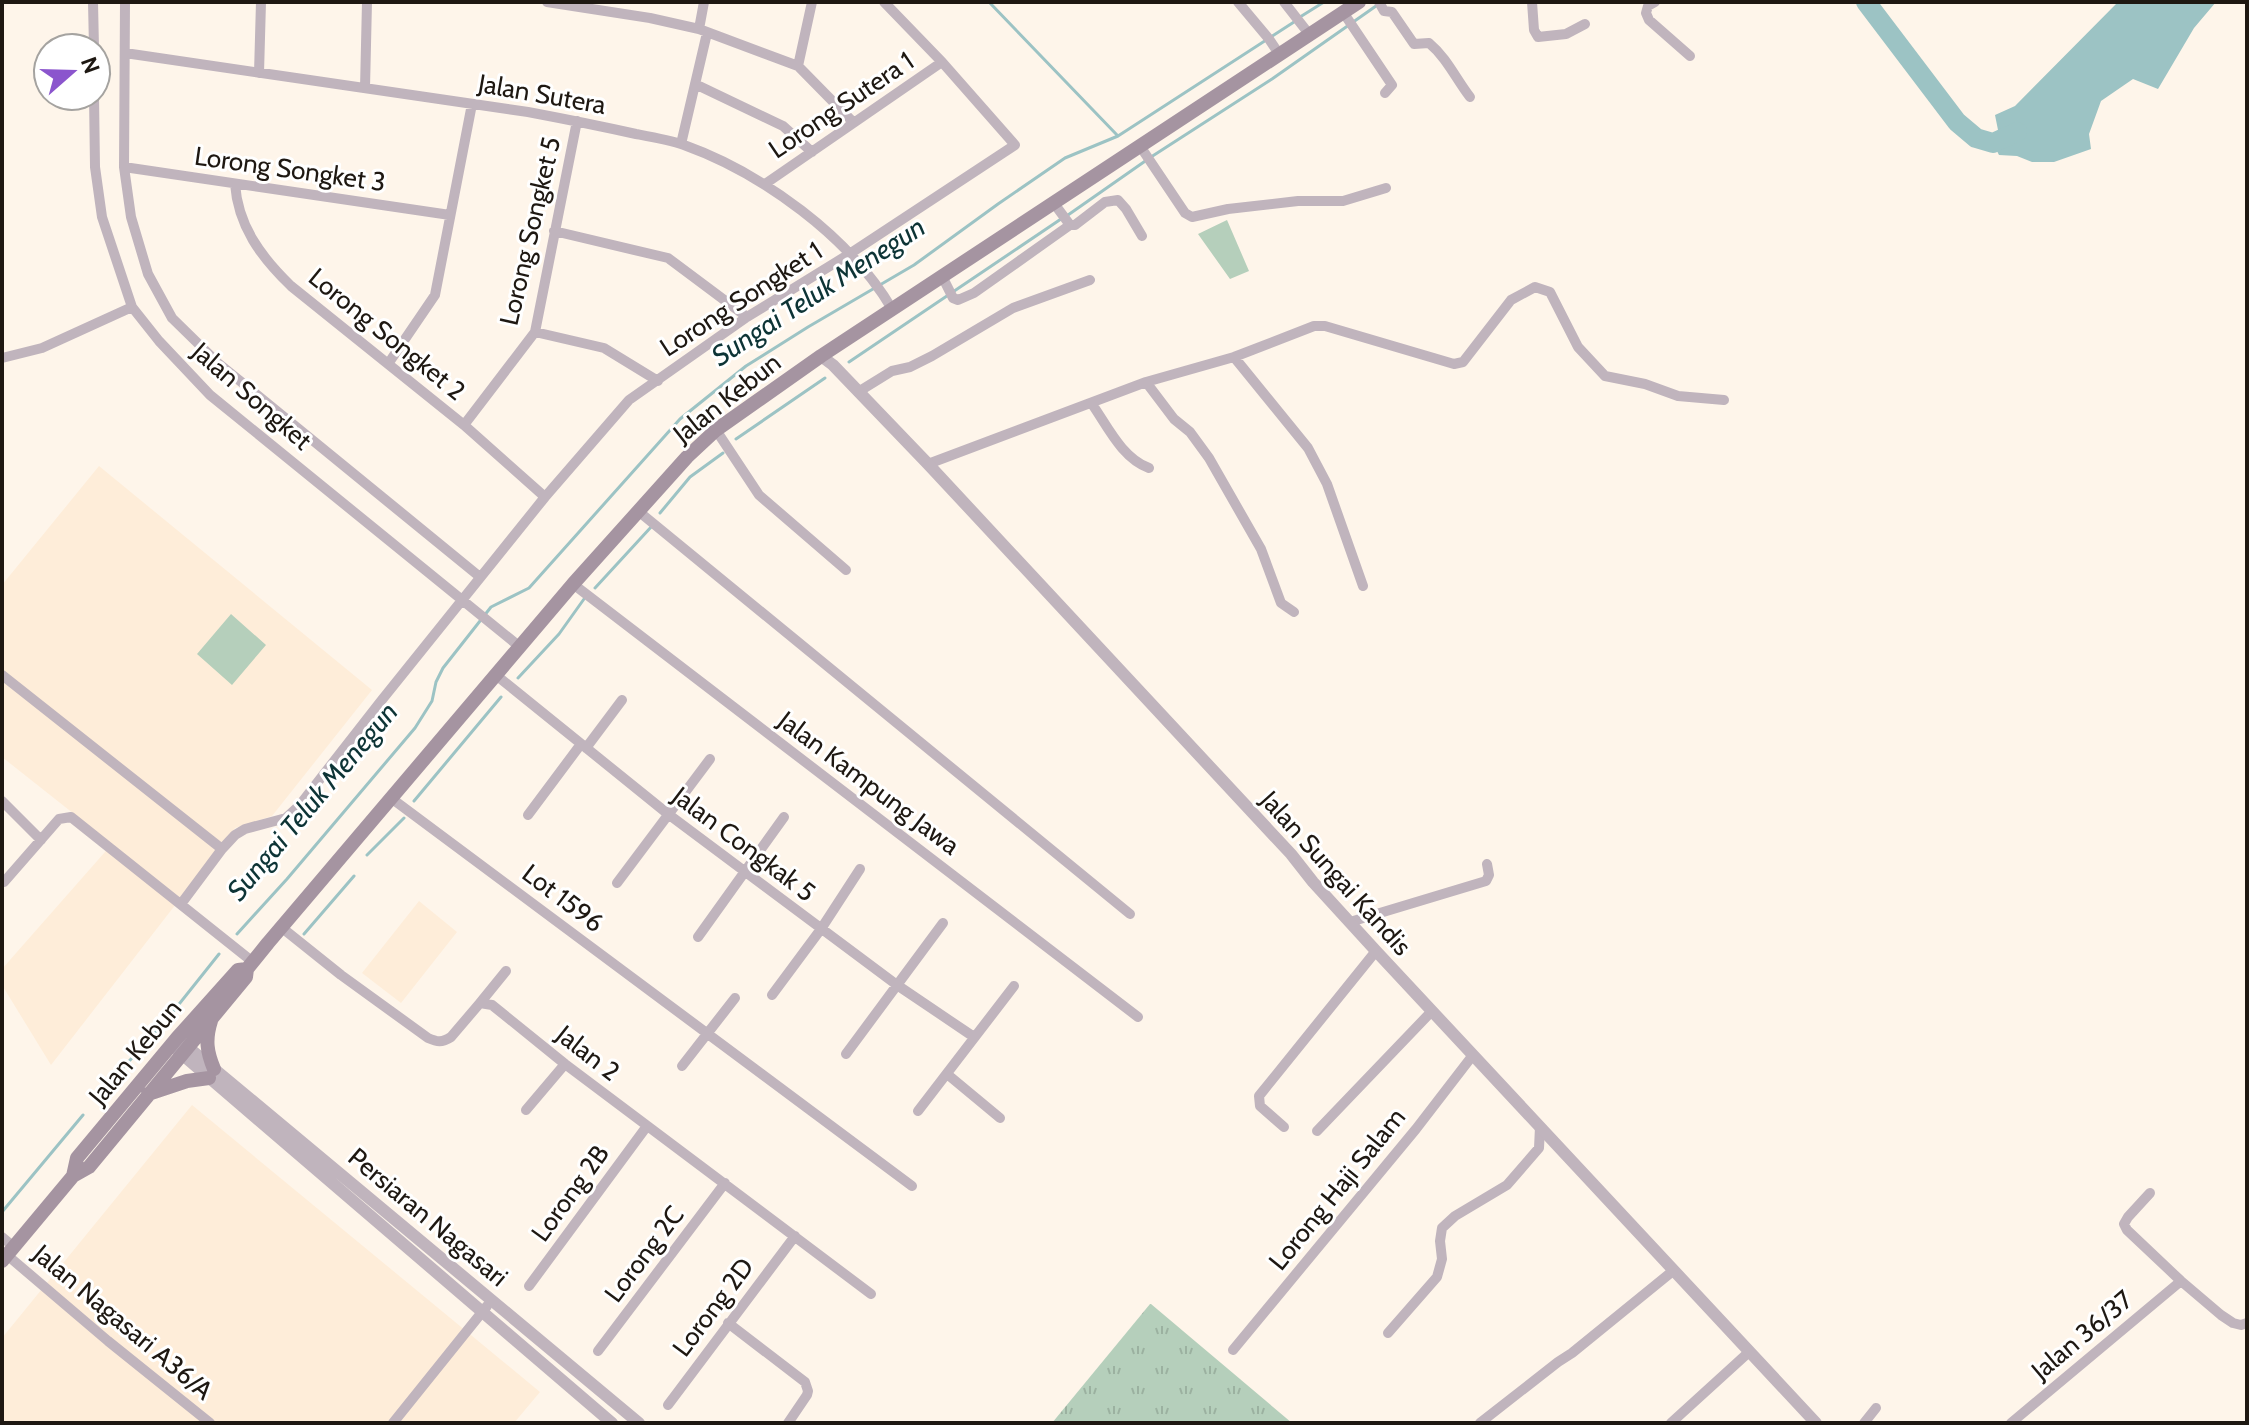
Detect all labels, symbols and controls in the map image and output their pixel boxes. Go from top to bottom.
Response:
north arrow [32,32,112,112]
street label: Lorong Sutera 1 [762,45,920,165]
text: N [75,53,106,77]
street label: Jalan Sutera [475,67,609,121]
street label: Lorong Songket 5 [493,134,567,328]
street label: Lorong Songket 3 [192,140,388,198]
water label: Sungai Teluk Menegun [705,209,931,373]
street label: Lorong Songket 1 [654,235,828,363]
street label: Lorong Songket 2 [302,261,472,407]
street label: Jalan Songket [185,335,319,457]
street label: Jalan Kebun [666,346,787,451]
water label: Sungai Teluk Menegun [219,695,405,907]
street label: Jalan Kampung Jawa [771,704,967,862]
street label: Jalan Congkak 5 [665,779,822,908]
street label: Jalan Sungai Kandis [1253,783,1418,962]
street label: Lot 1596 [516,857,610,939]
street label: Jalan Kebun [81,993,188,1112]
street label: Jalan 2 [549,1018,626,1088]
street label: Lorong Haji Salam [1262,1102,1412,1276]
street label: Lorong 2B [524,1138,616,1248]
street label: Persiaran Nagasari [342,1141,514,1293]
street label: Lorong 2C [597,1200,691,1308]
street label: Jalan Nagasari A36/A [26,1237,219,1406]
street label: Lorong 2D [666,1251,760,1363]
street label: Jalan 36/37 [2024,1283,2139,1387]

